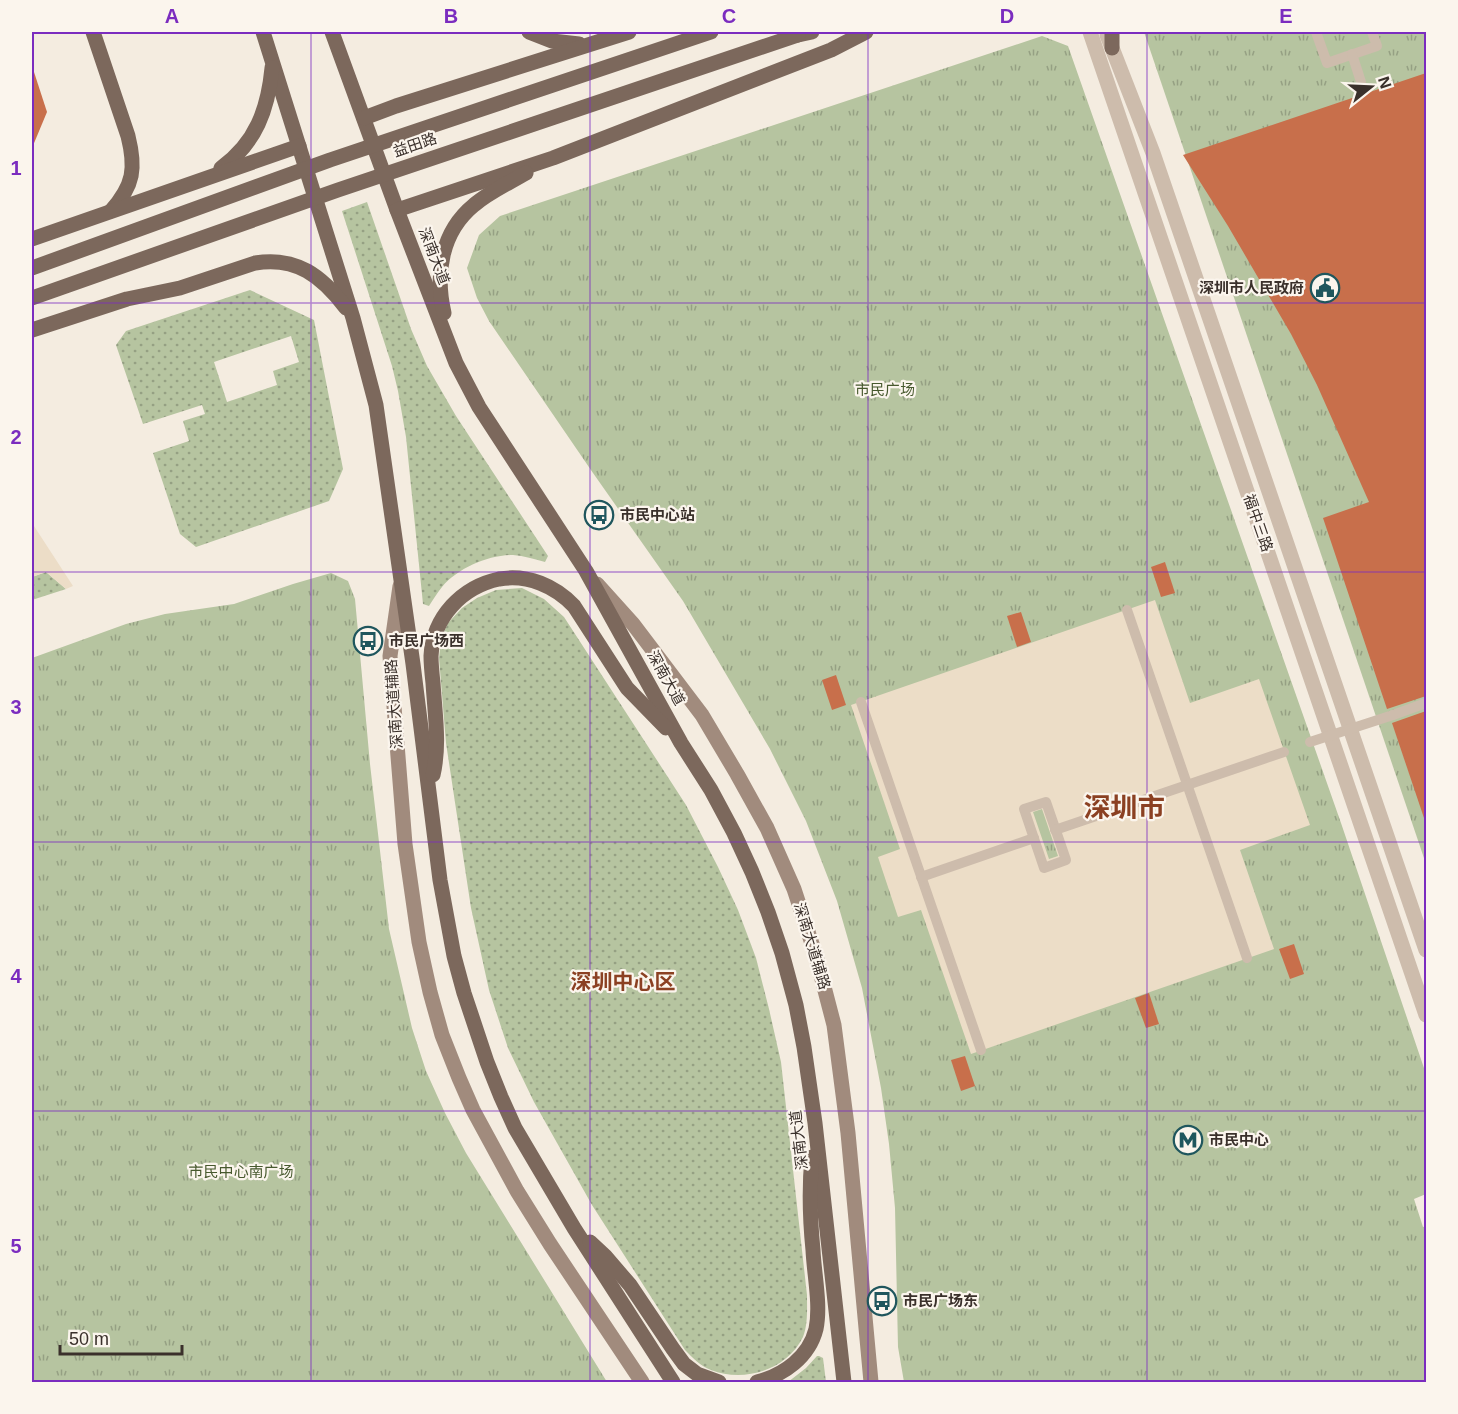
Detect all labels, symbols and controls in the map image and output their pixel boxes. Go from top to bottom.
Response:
text: A [165,5,179,27]
text: B [444,5,458,27]
text: C [722,5,736,27]
text: D [1000,5,1014,27]
text: E [1279,5,1293,27]
north arrow [1341,57,1401,117]
text: N [1375,74,1395,91]
street label: 益田路 [391,129,439,160]
text: 1 [10,157,22,179]
street label: 深南大道 [416,225,453,287]
public building icon: 深圳市人民政府 [1309,272,1341,304]
place label: 深圳市人民政府 [1199,279,1304,296]
park label: 市民广场 [855,381,915,398]
text: 2 [10,426,22,448]
street label: 福中三路 [1241,492,1276,554]
bus stop icon: 市民中心站 [583,499,615,531]
place label: 市民中心站 [620,506,695,523]
bus stop icon: 市民广场西 [352,625,384,657]
place label: 市民广场西 [389,632,464,649]
street label: 深南大道 [644,647,688,708]
street label: 深南大道辅路 [382,659,405,750]
text: 3 [10,696,22,718]
district label: 深圳市 [1084,793,1165,823]
street label: 深南大道辅路 [791,900,834,991]
text: 4 [10,965,22,987]
district label: 深圳中心区 [571,970,676,993]
street label: 深南大道 [786,1109,811,1171]
metro station icon: 市民中心 [1172,1124,1204,1156]
place label: 市民中心 [1209,1131,1269,1148]
park label: 市民中心南广场 [188,1163,294,1180]
text: 5 [10,1235,22,1257]
bus stop icon: 市民广场东 [866,1285,898,1317]
place label: 市民广场东 [903,1292,978,1309]
scale bar [60,1318,182,1356]
text: 50 m [69,1329,109,1349]

